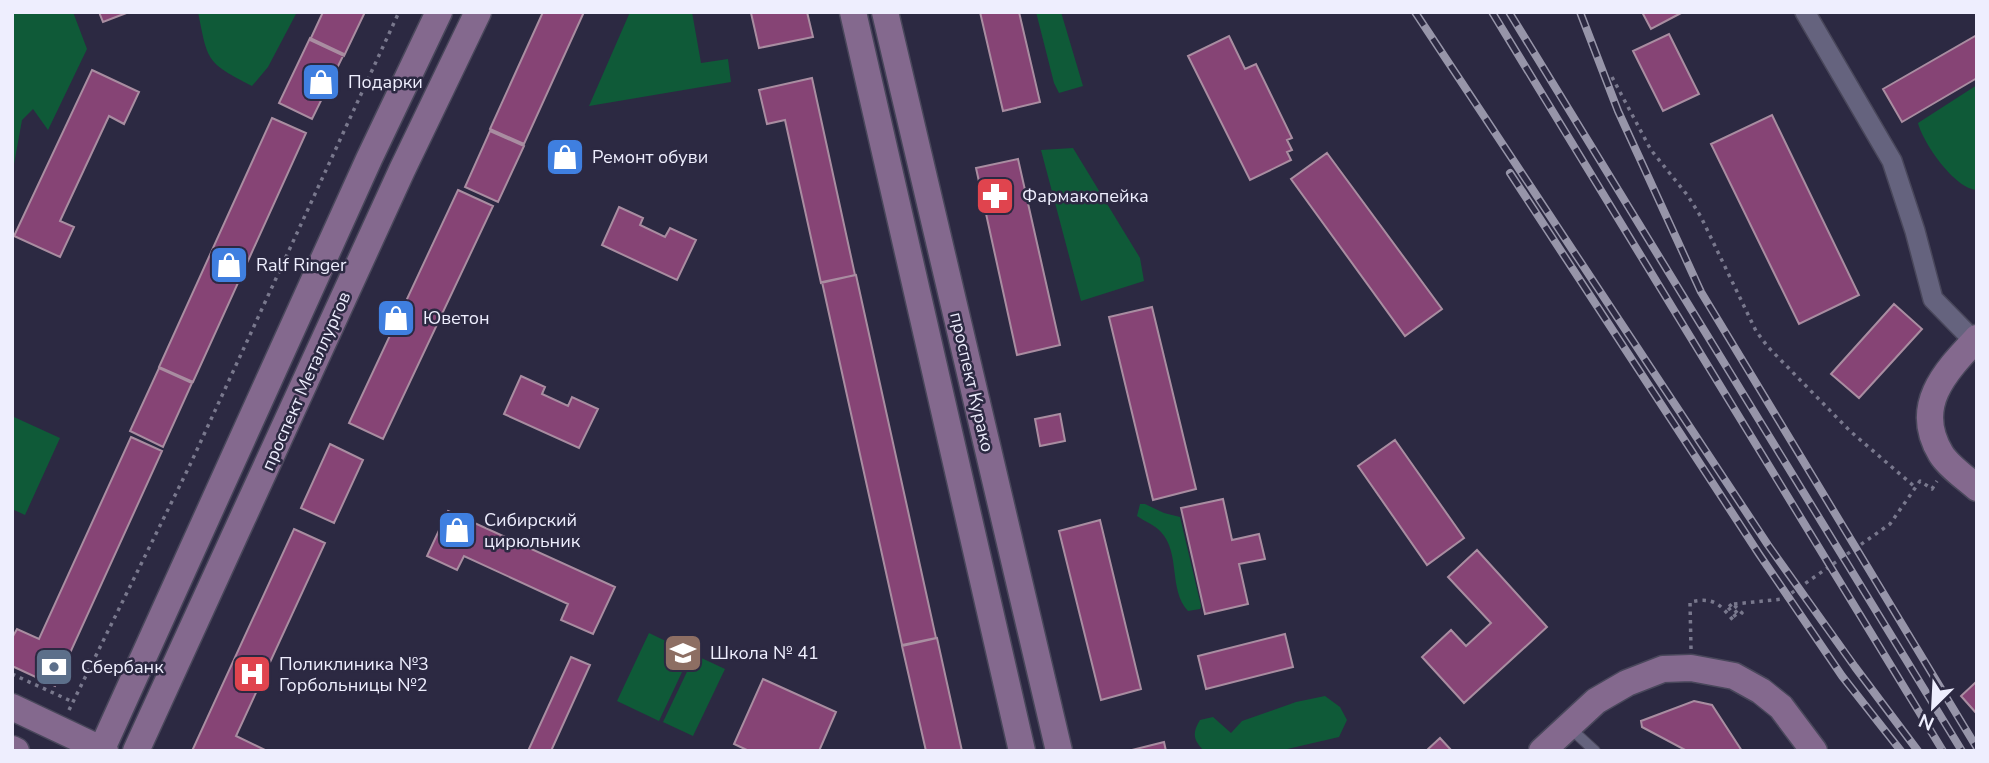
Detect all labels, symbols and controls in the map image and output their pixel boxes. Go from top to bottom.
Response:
shop icon: Подарки [300,61,342,103]
place label: Подарки [348,70,423,94]
shop icon: Ремонт обуви [544,136,586,178]
place label: Ремонт обуви [592,145,708,169]
pharmacy icon: Фармакопейка [974,175,1016,217]
place label: Фармакопейка [1022,184,1149,208]
shop icon: Ralf Ringer [208,244,250,286]
place label: Ralf Ringer [256,253,347,277]
street label: проспект Металлургов [256,287,356,474]
shop icon: Юветон [375,297,417,339]
place label: Юветон [423,306,490,330]
street label: проспект Курако [944,310,1000,454]
place label: Сибирский цирюльник [484,508,581,553]
shop icon: Сибирский цирюльник [436,509,478,551]
school or university icon: Школа № 41 [662,632,704,674]
place label: Школа № 41 [710,641,819,665]
bank icon: Сбербанк [33,646,75,688]
place label: Поликлиника №3 Горбольницы №2 [279,652,429,697]
hospital icon: Поликлиника №3 Горбольницы №2 [231,653,273,695]
place label: Сбербанк [81,655,164,679]
north arrow [1898,672,1968,742]
text: N [1915,707,1938,736]

